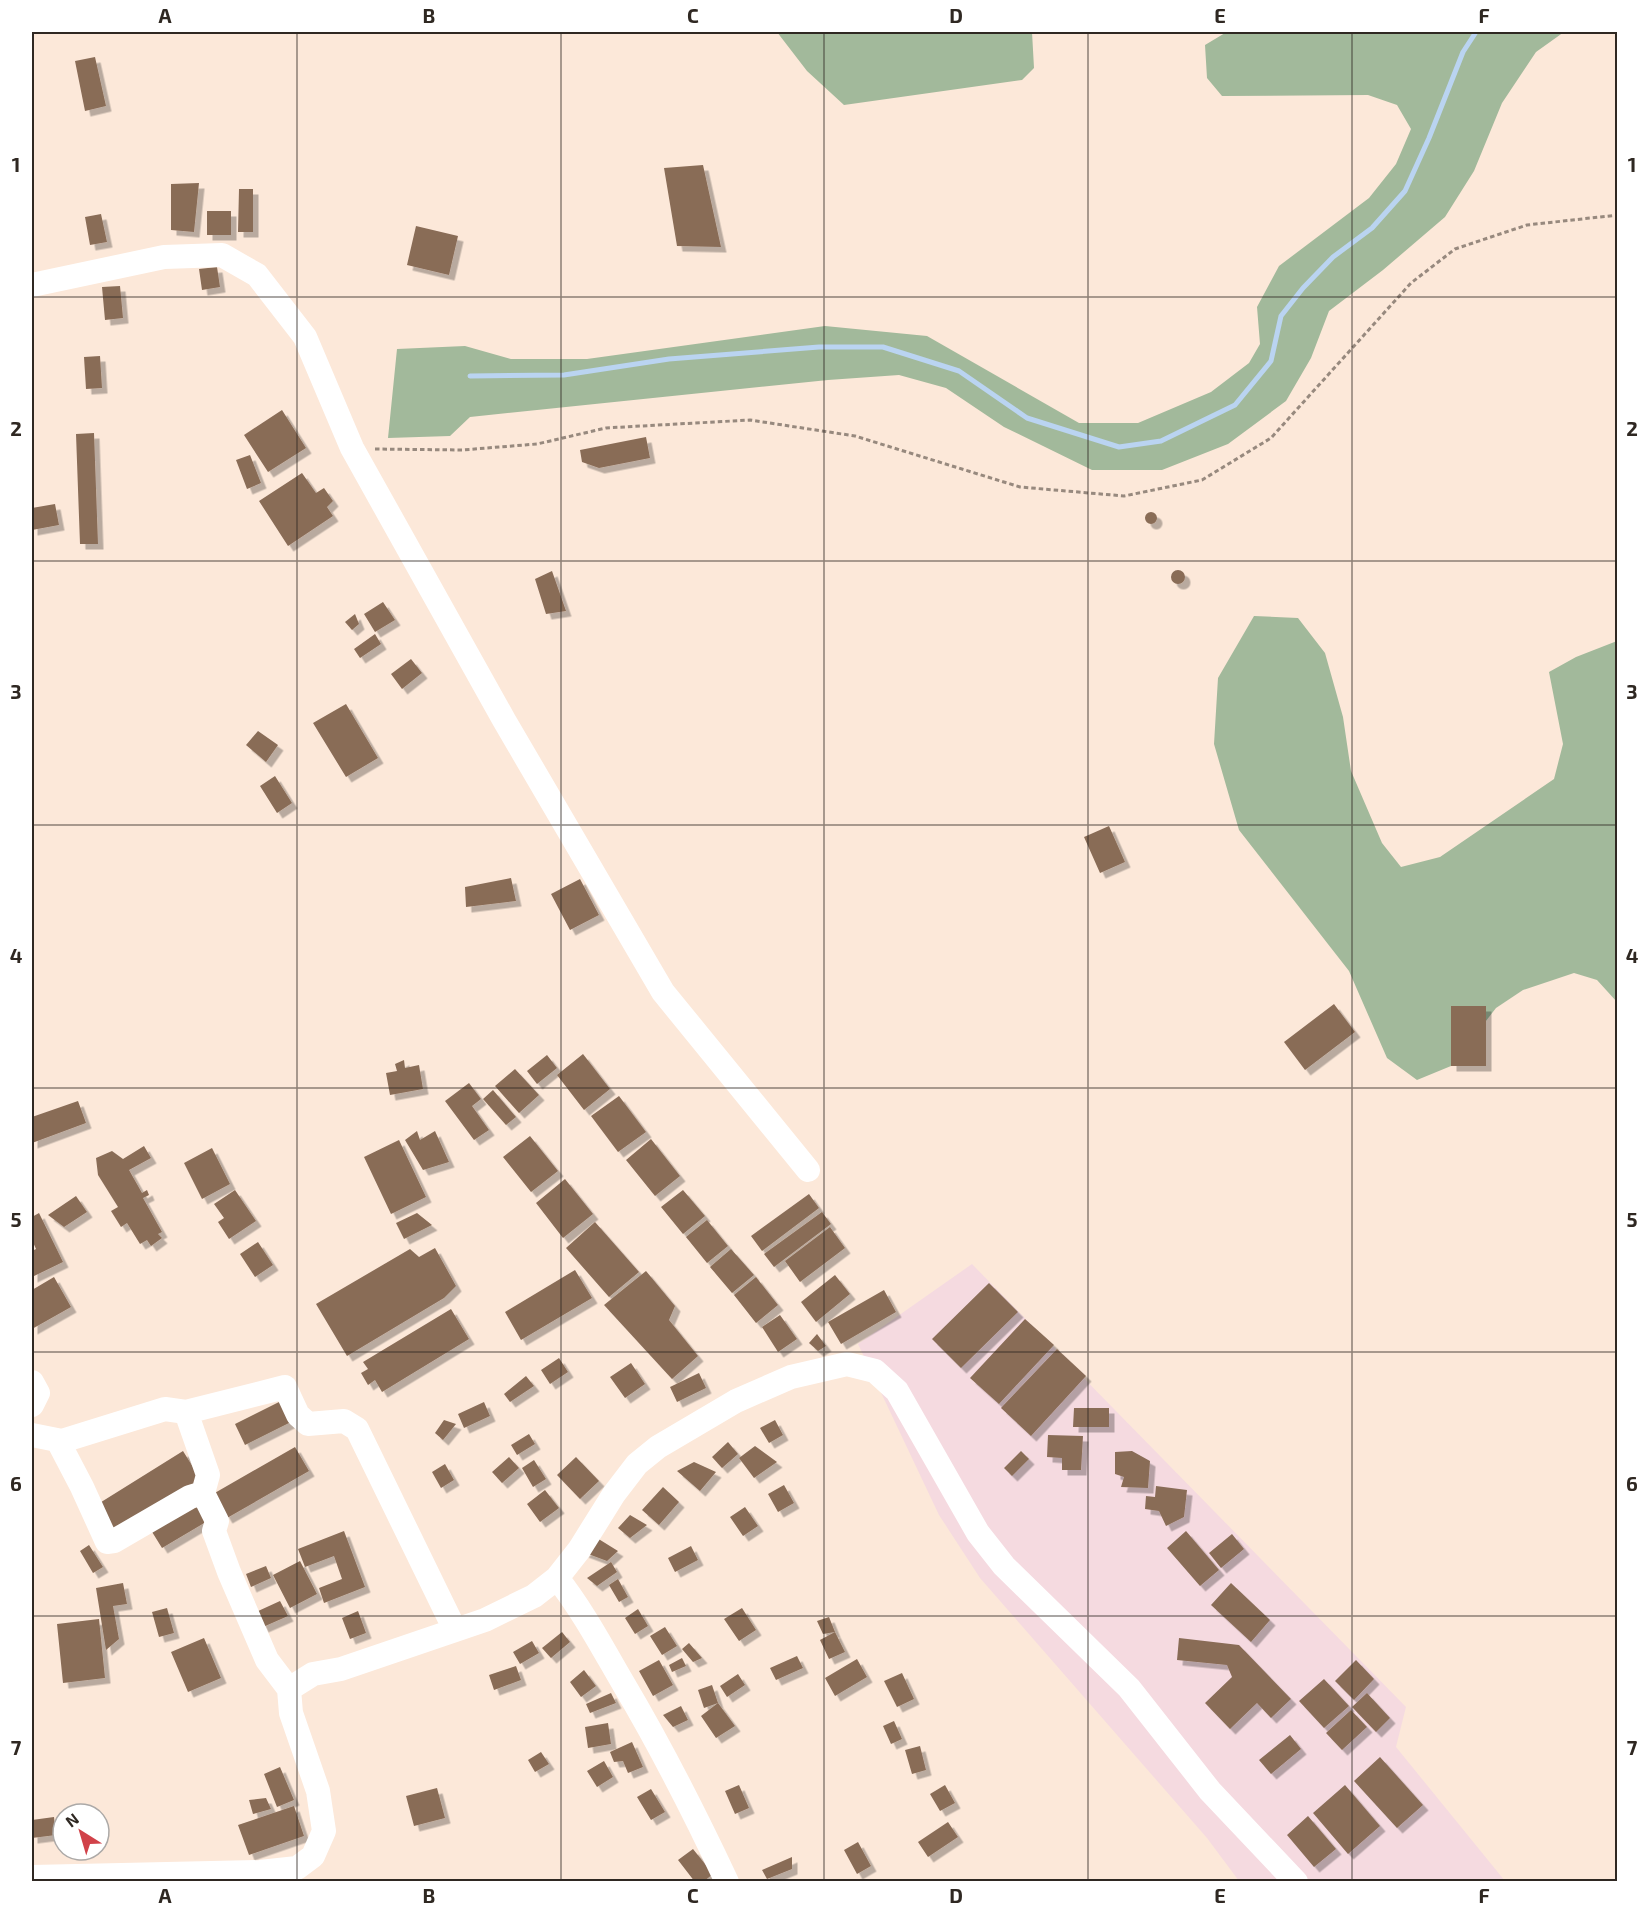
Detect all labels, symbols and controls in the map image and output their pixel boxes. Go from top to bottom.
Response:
text: A [158,3,172,27]
text: B [423,3,435,27]
text: C [687,3,699,27]
text: D [949,3,963,27]
text: E [1214,3,1226,27]
text: F [1478,3,1490,27]
text: 1 [12,152,20,176]
text: 1 [1628,152,1636,176]
text: 2 [10,416,22,440]
text: 2 [1626,416,1638,440]
text: 3 [10,679,22,703]
text: 3 [1626,679,1638,703]
text: 4 [10,943,23,967]
text: 4 [1626,943,1639,967]
text: 5 [10,1207,22,1231]
text: 5 [1626,1207,1638,1231]
text: 6 [10,1471,22,1495]
text: 6 [1626,1471,1638,1495]
text: 7 [11,1735,22,1759]
text: 7 [1627,1735,1638,1759]
north arrow [51,1802,111,1862]
text: N [61,1809,82,1831]
text: A [158,1883,172,1907]
text: B [423,1883,435,1907]
text: C [687,1883,699,1907]
text: D [949,1883,963,1907]
text: E [1214,1883,1226,1907]
text: F [1478,1883,1490,1907]

